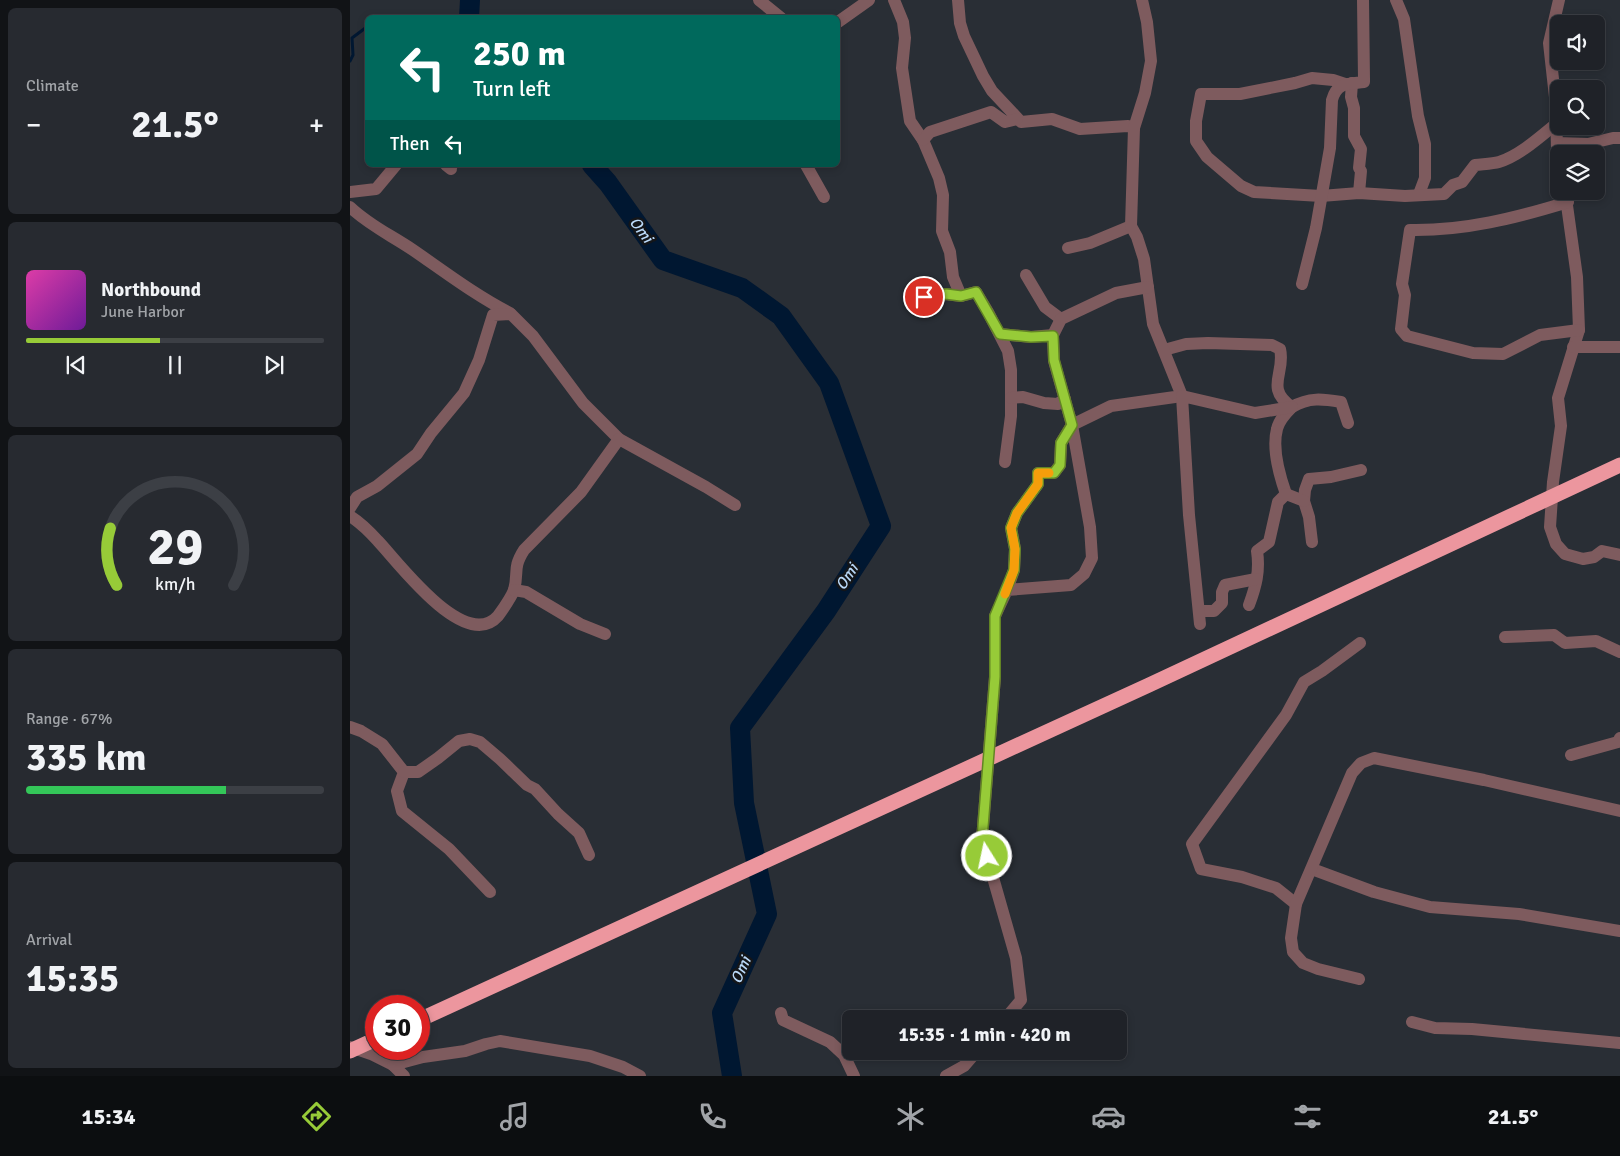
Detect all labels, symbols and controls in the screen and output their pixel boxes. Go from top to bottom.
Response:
map controls [1550,15,1605,200]
button: sound [1550,15,1605,70]
text: 250 m [473,32,566,75]
icon: left [390,35,455,100]
text: Turn left [473,75,551,102]
text: Climate [26,76,79,96]
button: search [1550,80,1605,135]
text: 21.5° [131,101,219,148]
text: − [26,108,41,142]
text: + [309,108,324,142]
icon: left [440,130,468,158]
text: Then [390,132,430,156]
button: layers [1550,145,1605,200]
water label: Omi [625,213,658,248]
pin [903,276,945,318]
text: Northbound [101,278,201,302]
icon: arrive [910,283,938,311]
text: June Harbor [101,302,185,322]
icon: previous [62,351,90,379]
icon: pause [161,351,189,379]
icon: next [260,351,288,379]
text: 29 [147,515,203,579]
water label: Omi [831,559,864,594]
text: km/h [155,573,195,595]
text: Range · 67% [26,709,112,729]
text: 335 km [26,734,147,781]
position arrow [960,829,1012,881]
text: Arrival [26,930,72,950]
water label: Omi [726,952,756,987]
text: 15:35 [26,955,119,1002]
speed limit sign: 30 [365,995,430,1060]
text: 15:35 · 1 min · 420 m [898,1023,1071,1047]
icon: directions [299,1099,334,1134]
icon: music [497,1099,532,1134]
icon: phone [695,1099,730,1134]
icon: climate [893,1099,928,1134]
icon: car [1091,1099,1126,1134]
icon: filters [1290,1099,1325,1134]
text: 15:34 [82,1103,136,1130]
text: 21.5° [1488,1103,1538,1130]

